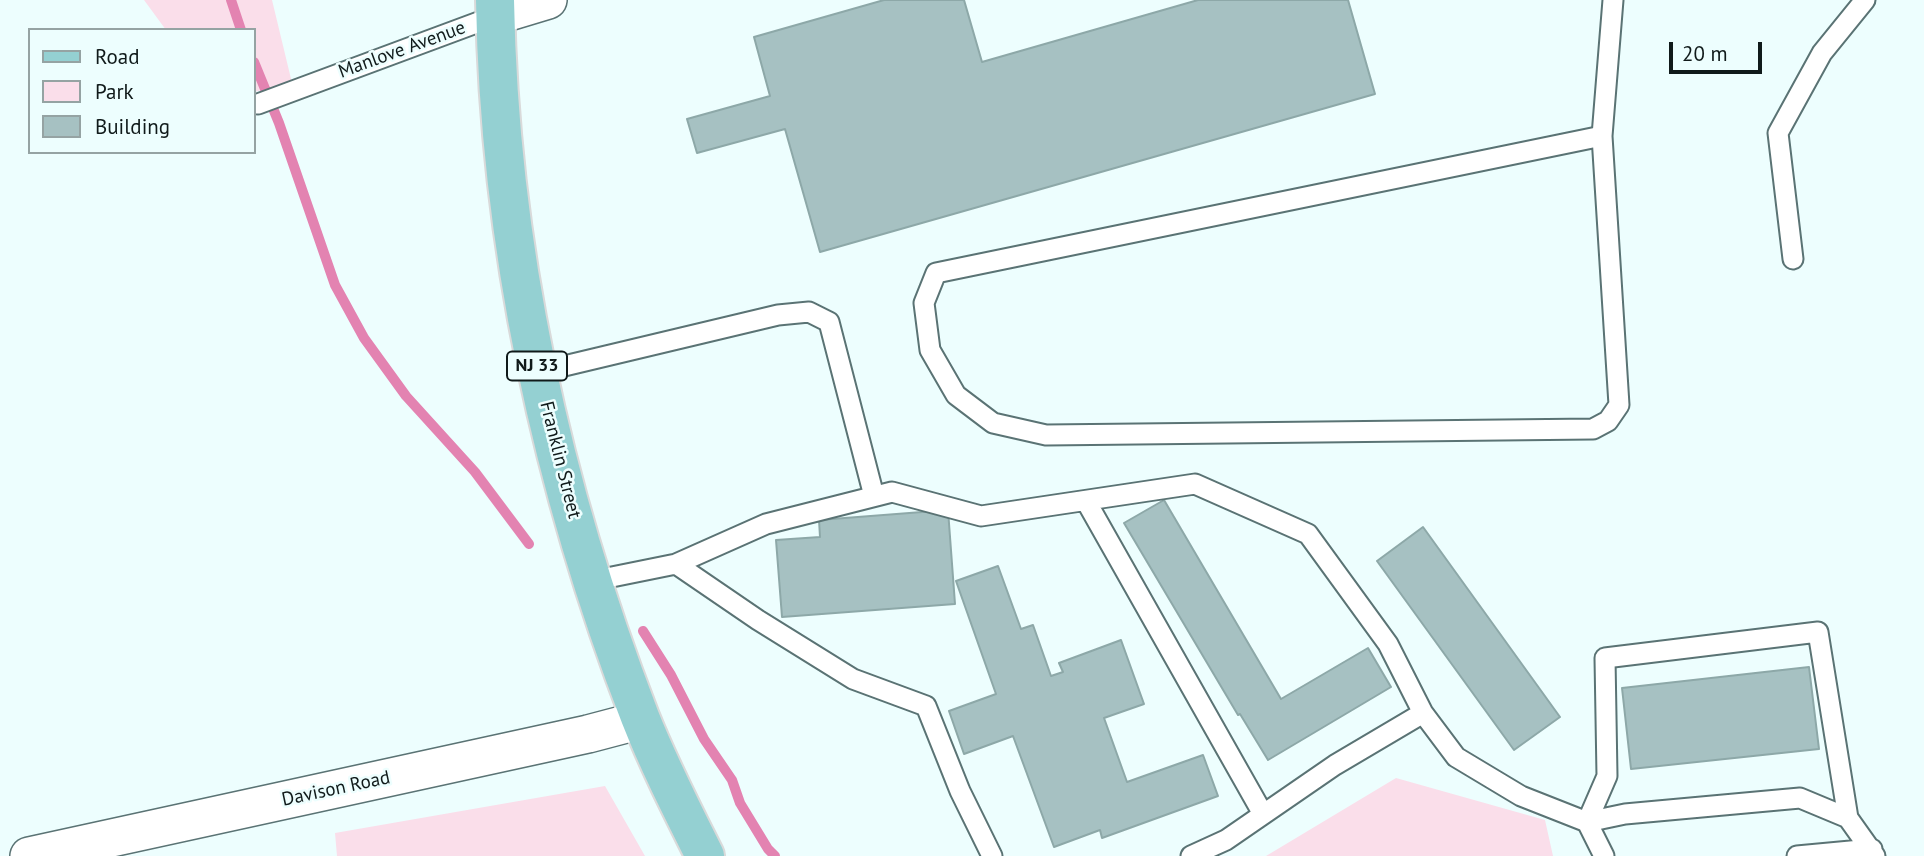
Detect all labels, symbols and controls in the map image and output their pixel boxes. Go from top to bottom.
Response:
street label: Manlove Avenue [335,16,469,84]
legend [28,28,256,154]
scale bar [1672,28,1765,72]
text: 20 m [1682,40,1728,67]
text: Road [95,43,139,70]
text: Park [95,78,134,105]
text: Building [95,113,170,140]
road number: NJ 33 [507,352,567,380]
street label: Franklin Street [534,399,586,521]
street label: Davison Road [280,766,392,812]

